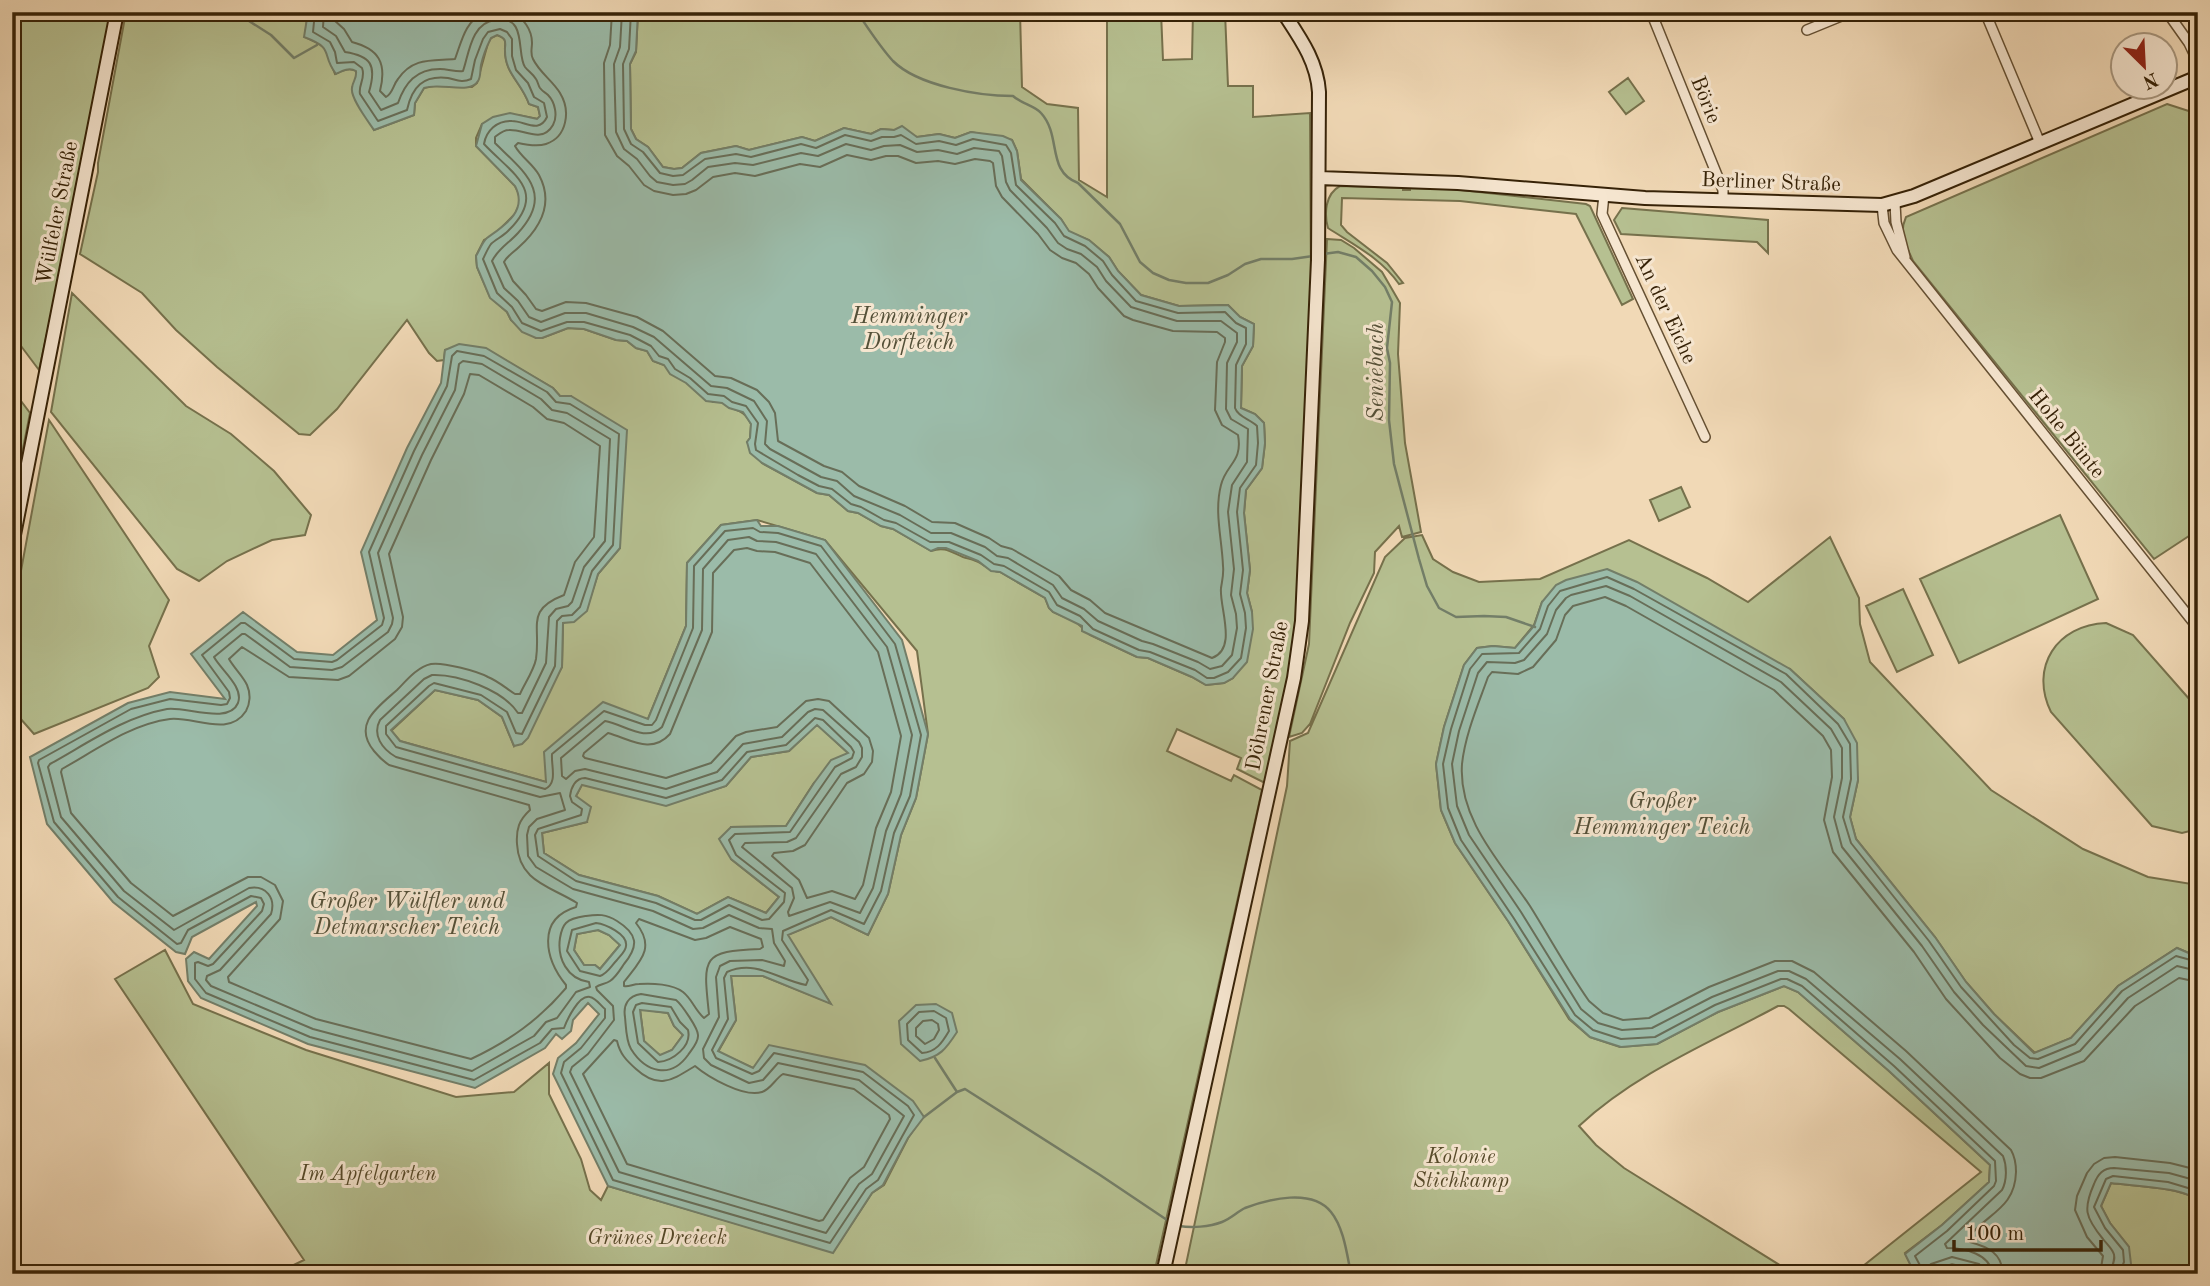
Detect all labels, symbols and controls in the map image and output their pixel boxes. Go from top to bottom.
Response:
north arrow [2108,32,2178,102]
text: N [2139,68,2160,91]
street label: Börie [1686,73,1724,127]
street label: Wülfeler Straße [34,139,82,287]
street label: Berliner Straße [1701,170,1841,196]
street label: An der Eiche [1630,251,1700,367]
water label: Hemminger Dorfteich [850,305,968,355]
water label: Seniebach [1365,322,1388,421]
street label: Hohe Bünte [2024,385,2108,483]
street label: Döhrener Straße [1243,619,1293,773]
water label: Großer Hemminger Teich [1572,790,1751,840]
water label: Großer Wülfler und Detmarscher Teich [309,890,506,939]
park label: Kolonie Stichkamp [1413,1147,1509,1192]
park label: Im Apfelgarten [299,1164,436,1185]
scale bar [1954,1209,2102,1253]
text: 100 m [1965,1224,2024,1245]
park label: Grünes Dreieck [587,1228,727,1249]

